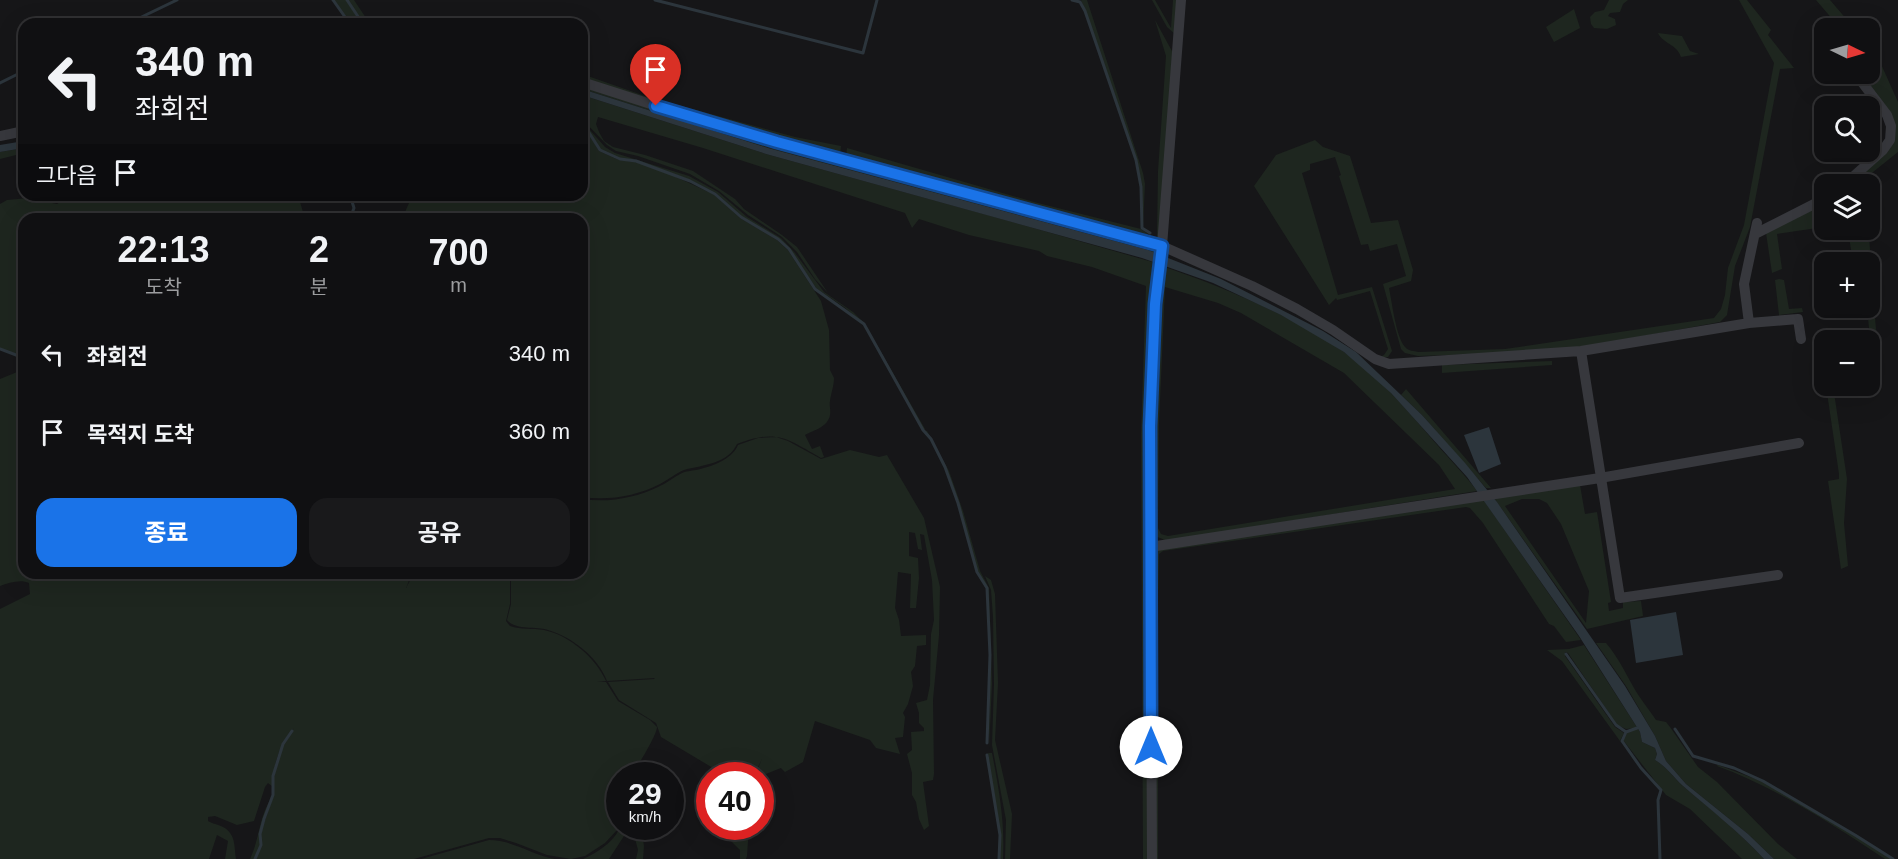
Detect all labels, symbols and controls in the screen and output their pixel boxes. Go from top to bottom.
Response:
north arrow [1814,18,1880,84]
map controls [1814,18,1880,396]
text: 340 m [135,38,254,85]
icon: left [36,42,114,120]
pin [630,44,681,106]
icon: arrive [639,53,672,86]
text: 좌회전 [135,94,210,124]
button: search [1814,96,1880,162]
icon: arrive [109,156,142,189]
text: 그다음 [36,163,97,188]
button: layers [1814,174,1880,240]
text: 22:13 [117,229,210,270]
text: 2 [309,229,329,270]
text: 700 [428,232,489,273]
button: + [1814,252,1880,318]
text: m [450,274,467,296]
text: 도착 [145,276,182,298]
text: 분 [310,276,328,298]
button: − [1814,330,1880,396]
icon: left [36,338,69,371]
text: 340 m [509,341,570,366]
text: 좌회전 [87,344,148,369]
icon: arrive [36,416,69,449]
text: 360 m [509,419,570,444]
text: 목적지 도착 [87,422,194,447]
button: 종료 [36,498,297,567]
button: 공유 [309,498,570,567]
position arrow [1119,715,1183,779]
speed limit sign: 40 [696,762,774,840]
text: 29 [628,777,662,810]
text: km/h [629,808,661,825]

